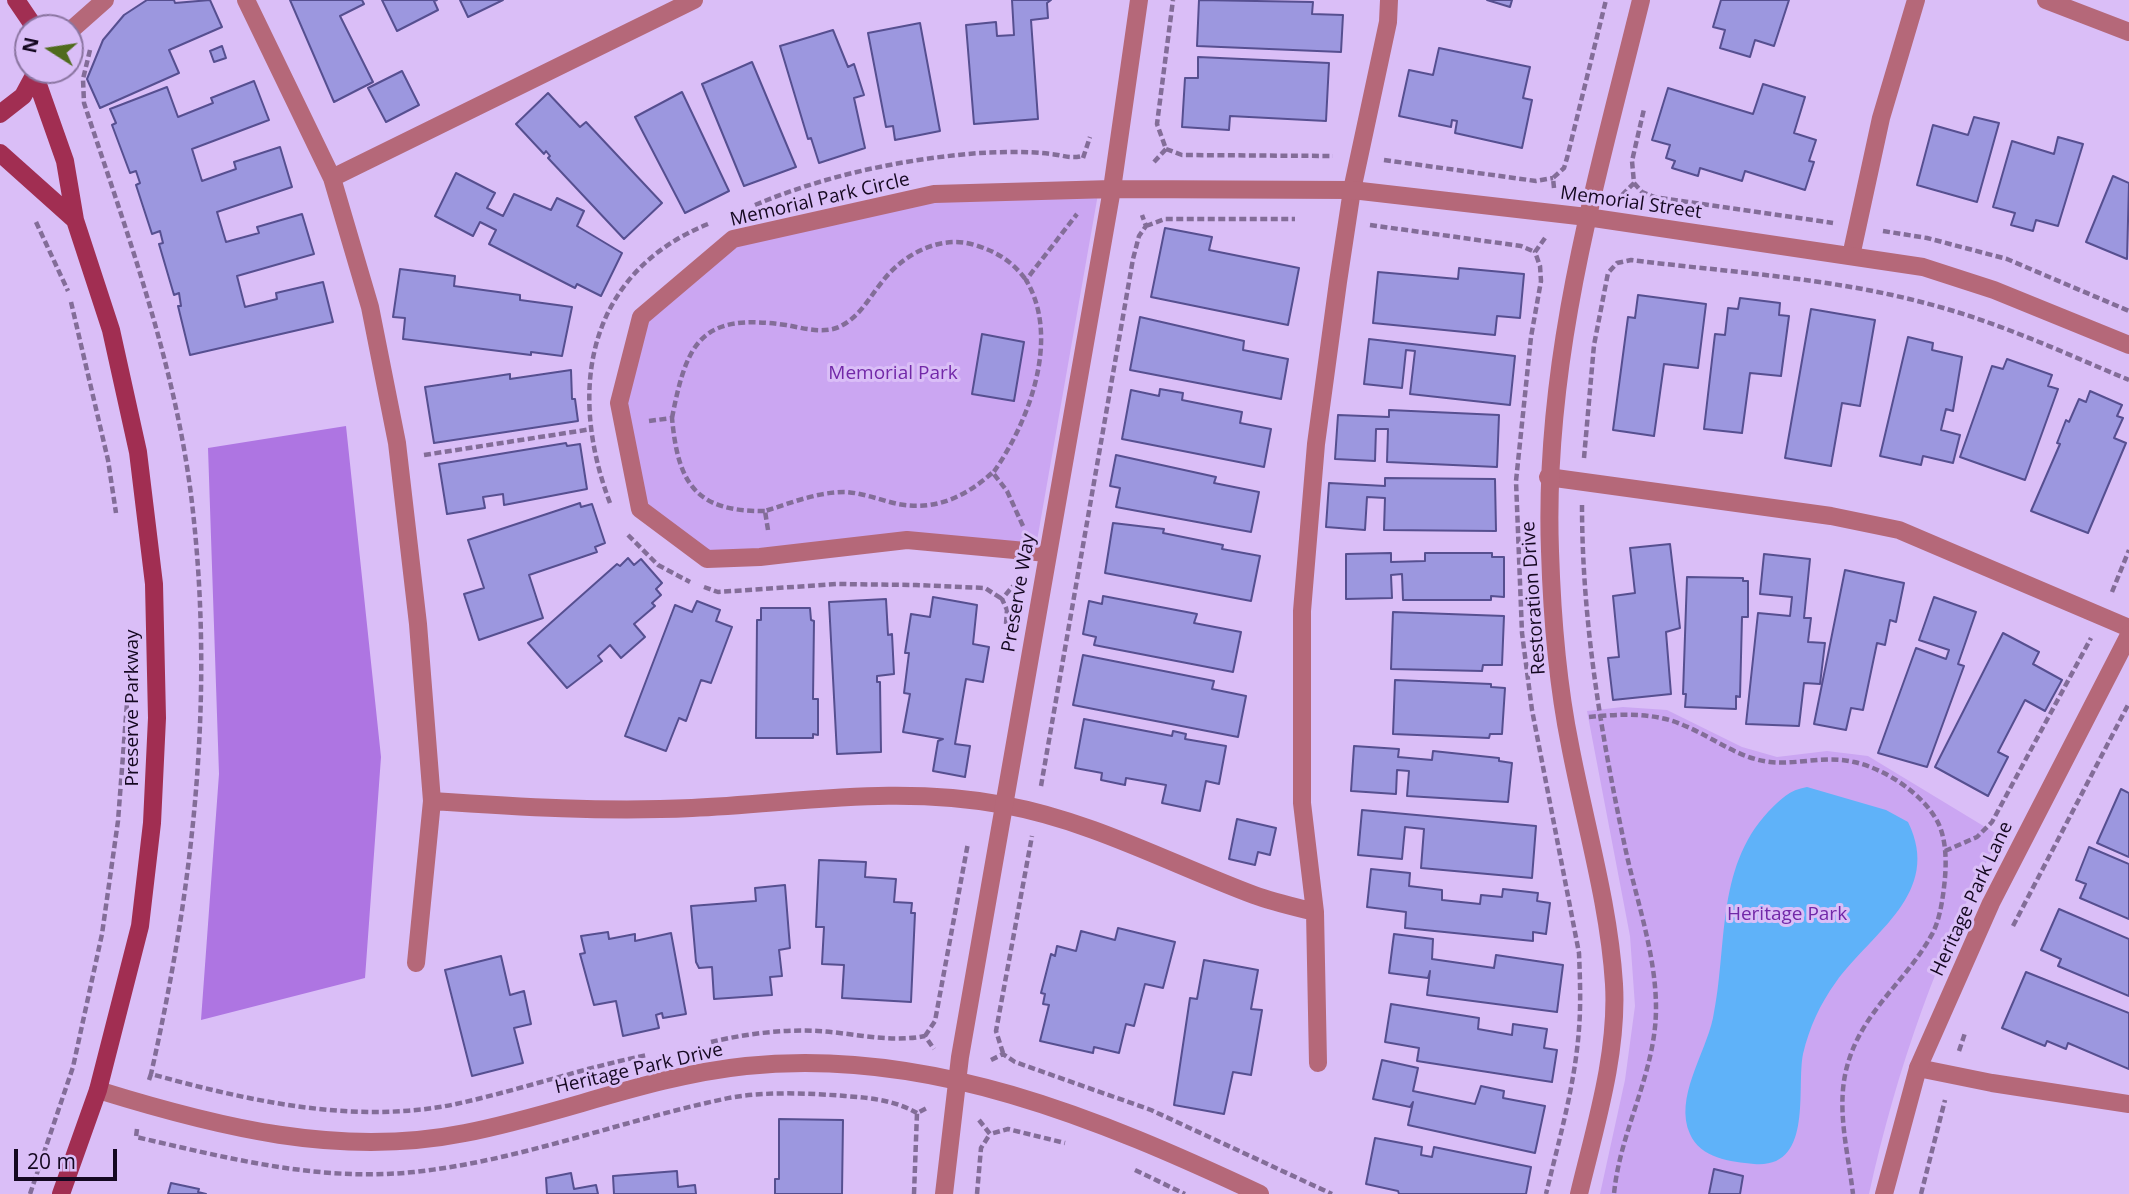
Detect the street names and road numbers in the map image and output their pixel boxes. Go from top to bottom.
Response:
street label: Memorial Park Circle [728,168,912,232]
street label: Memorial Street [1559,182,1703,224]
street label: Restoration Drive [1517,520,1551,676]
street label: Preserve Way [997,532,1041,654]
street label: Preserve Parkway [122,630,144,786]
street label: Heritage Park Lane [1926,818,2018,980]
street label: Heritage Park Drive [553,1039,725,1099]

